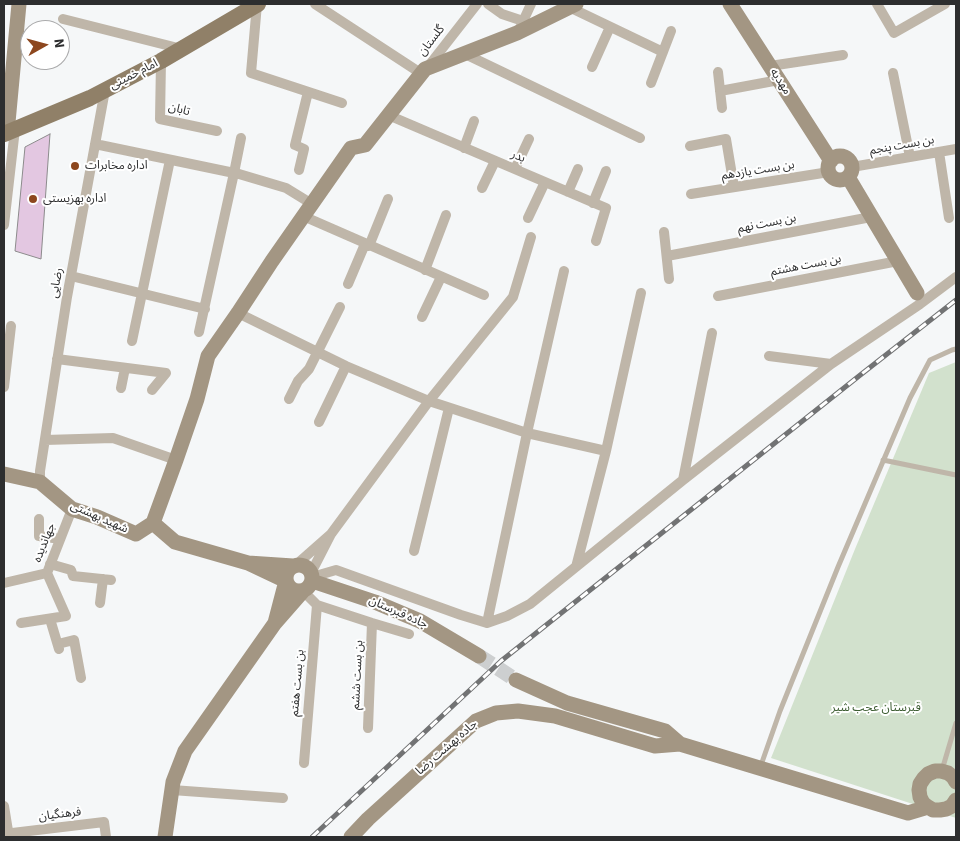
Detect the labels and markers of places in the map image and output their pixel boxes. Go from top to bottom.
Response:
place label: اداره مخابرات [85,159,148,173]
marker: اداره مخابرات [69,160,81,172]
place label: اداره بهزیستی [43,192,106,206]
marker: اداره بهزیستی [27,193,39,205]

